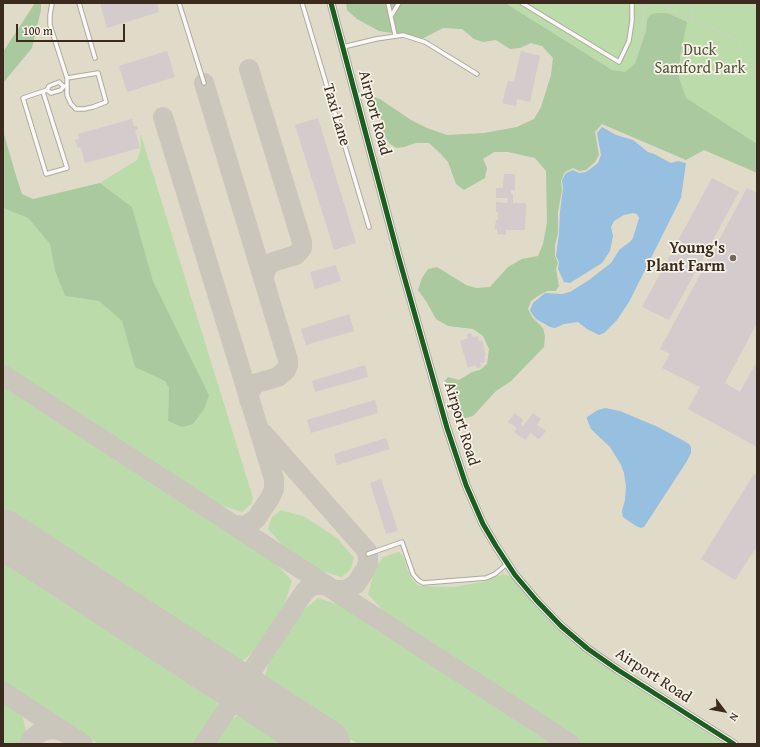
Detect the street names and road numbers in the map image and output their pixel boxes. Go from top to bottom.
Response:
street label: Airport Road [353,69,395,157]
street label: Taxi Lane [318,82,354,148]
street label: Airport Road [439,380,483,468]
street label: Airport Road [611,644,695,708]

